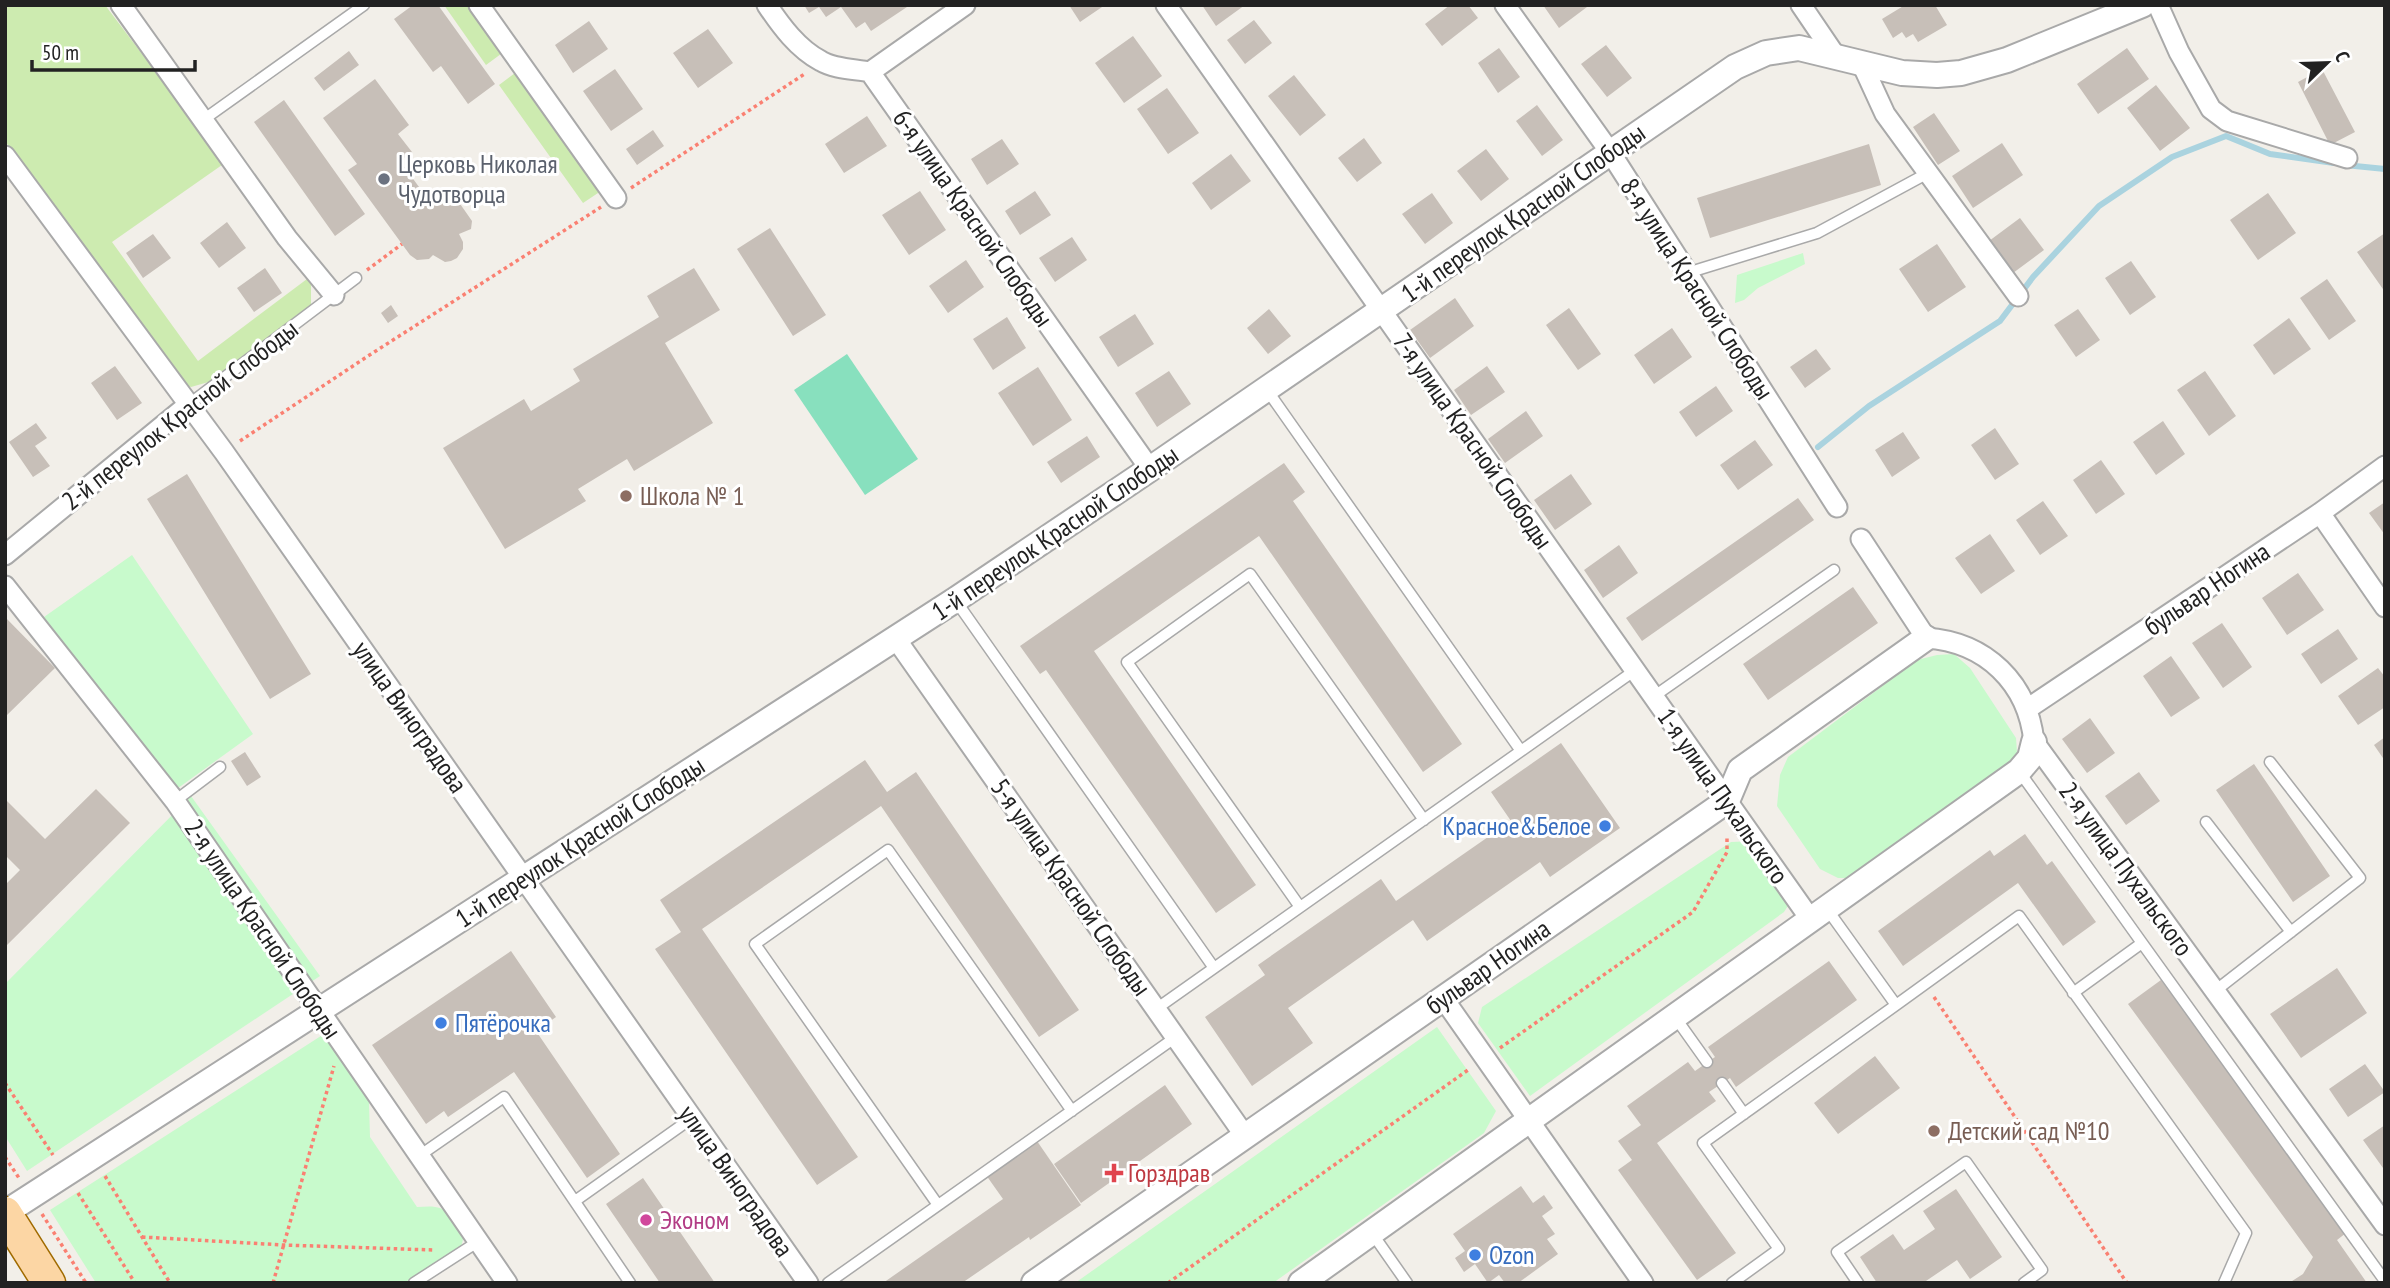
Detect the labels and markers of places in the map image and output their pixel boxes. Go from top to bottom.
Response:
place label: Церковь Николая Чудотворца [398,147,558,210]
marker: Церковь Николая Чудотворца [376,171,392,187]
place label: Школа № 1 [640,479,744,512]
marker: Школа № 1 [618,488,634,504]
place label: Красное&Белое [1442,809,1591,842]
marker: Красное&Белое [1597,818,1613,834]
place label: Пятёрочка [455,1006,551,1039]
marker: Пятёрочка [433,1015,449,1031]
place label: Детский сад №10 [1948,1114,2110,1147]
marker: Детский сад №10 [1926,1123,1942,1139]
place label: Горздрав [1128,1156,1210,1189]
marker: Горздрав [1106,1165,1122,1181]
place label: Эконом [660,1203,729,1236]
marker: Эконом [638,1212,654,1228]
place label: Ozon [1489,1238,1535,1271]
marker: Ozon [1467,1247,1483,1263]

